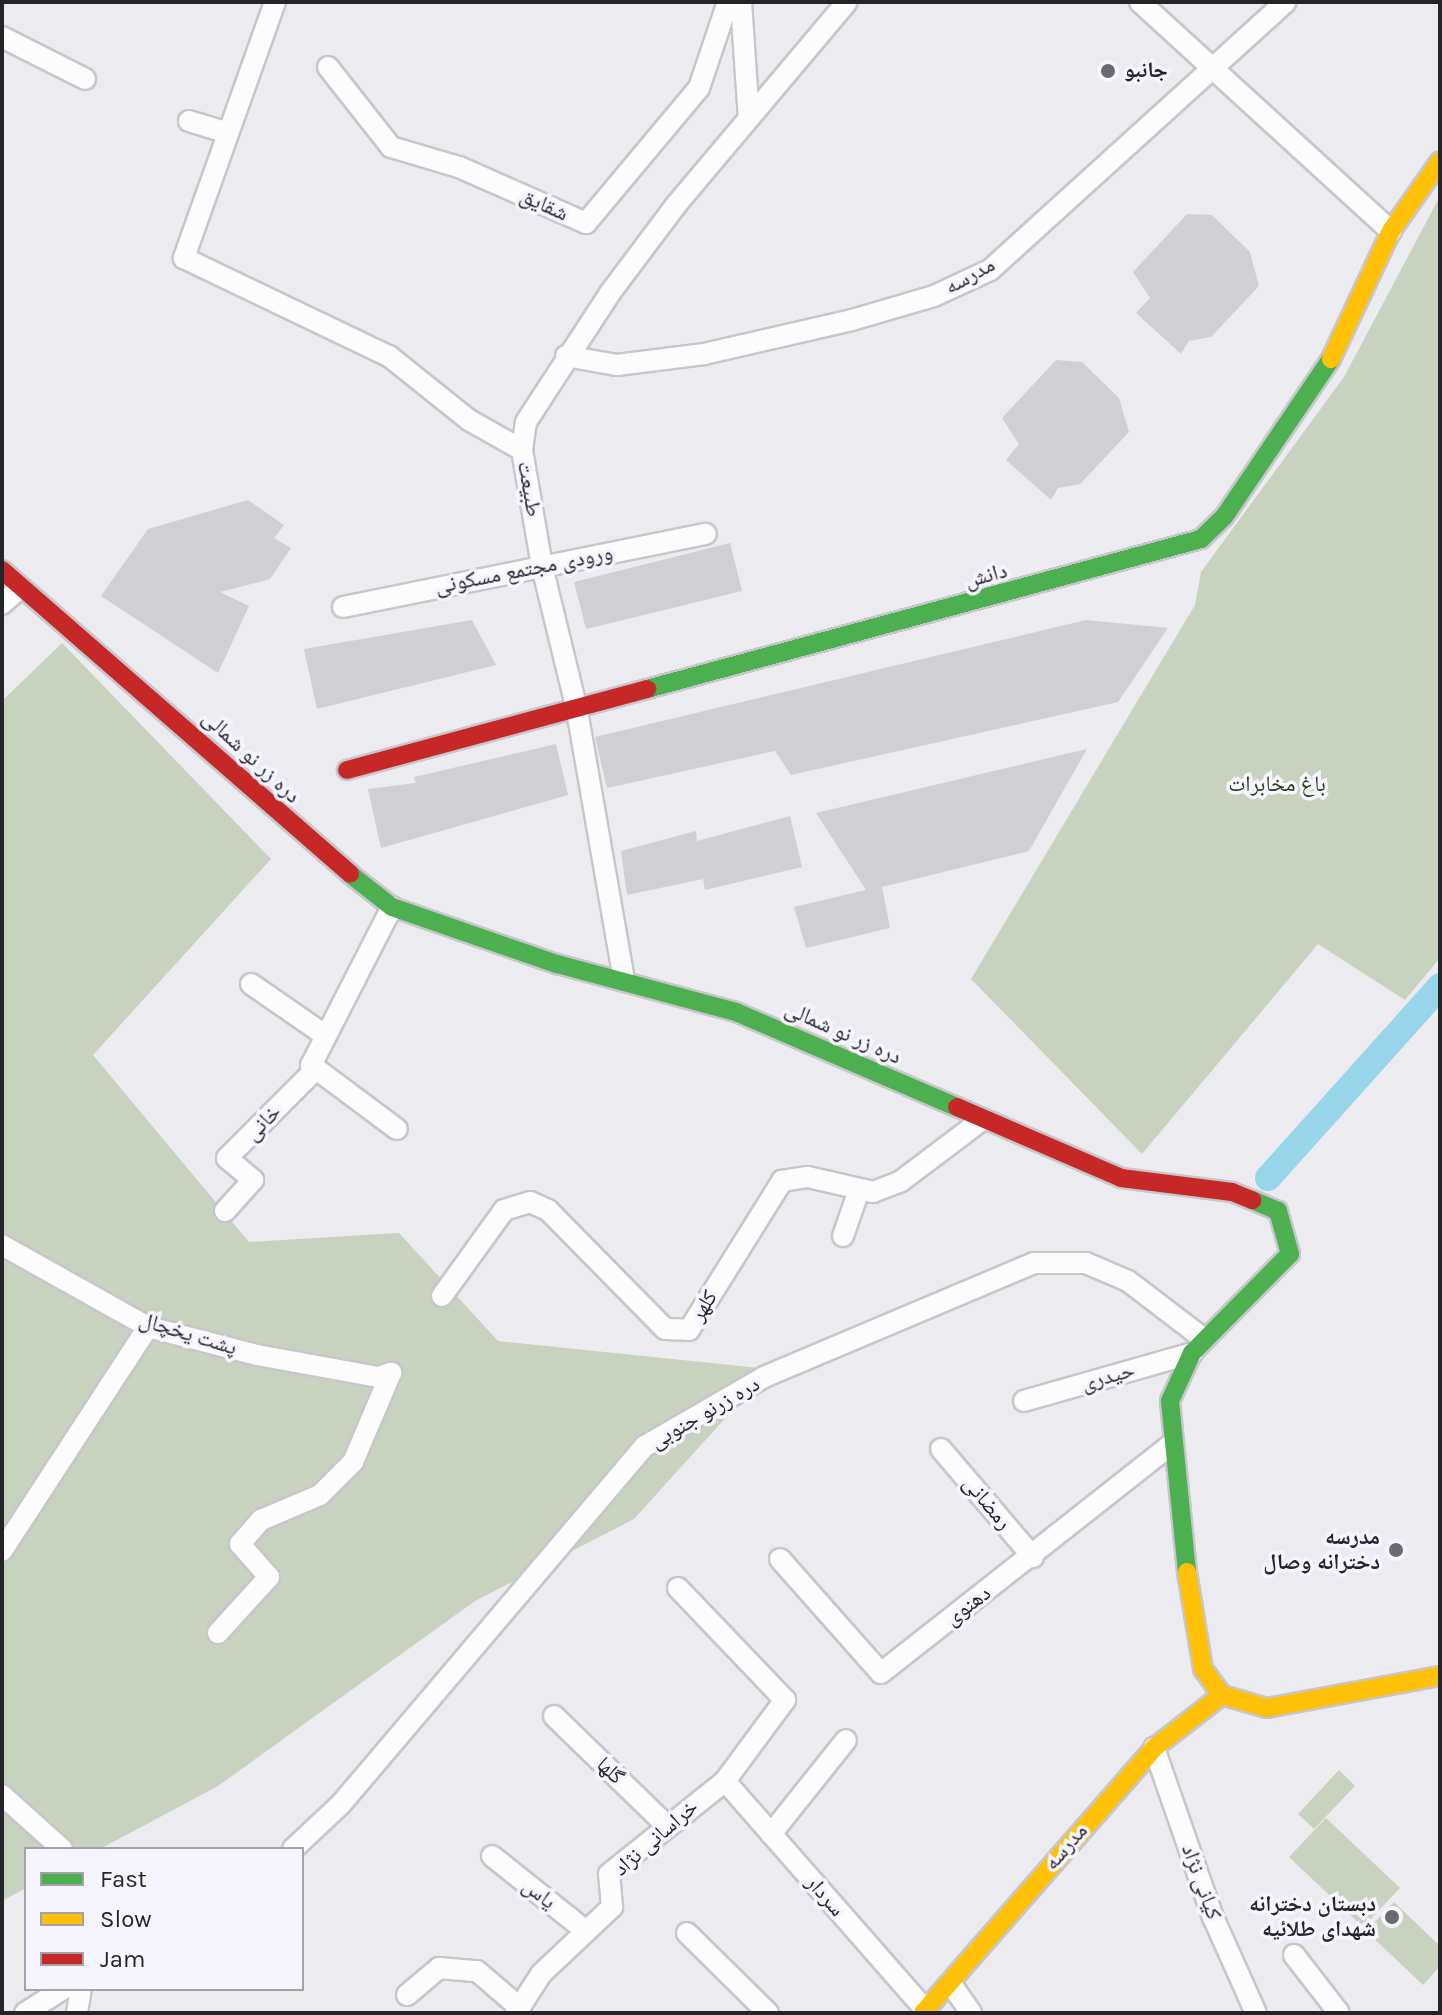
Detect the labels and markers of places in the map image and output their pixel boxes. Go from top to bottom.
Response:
place label: جانبو [1124,58,1168,84]
marker: جانبو [1099,62,1117,80]
place label: مدرسه دخترانه وصال [1263,1524,1380,1576]
marker: مدرسه دخترانه وصال [1387,1541,1405,1559]
place label: دبستان دخترانه شهدای طلائیه [1249,1891,1376,1942]
marker: دبستان دخترانه شهدای طلائیه [1383,1908,1401,1926]

